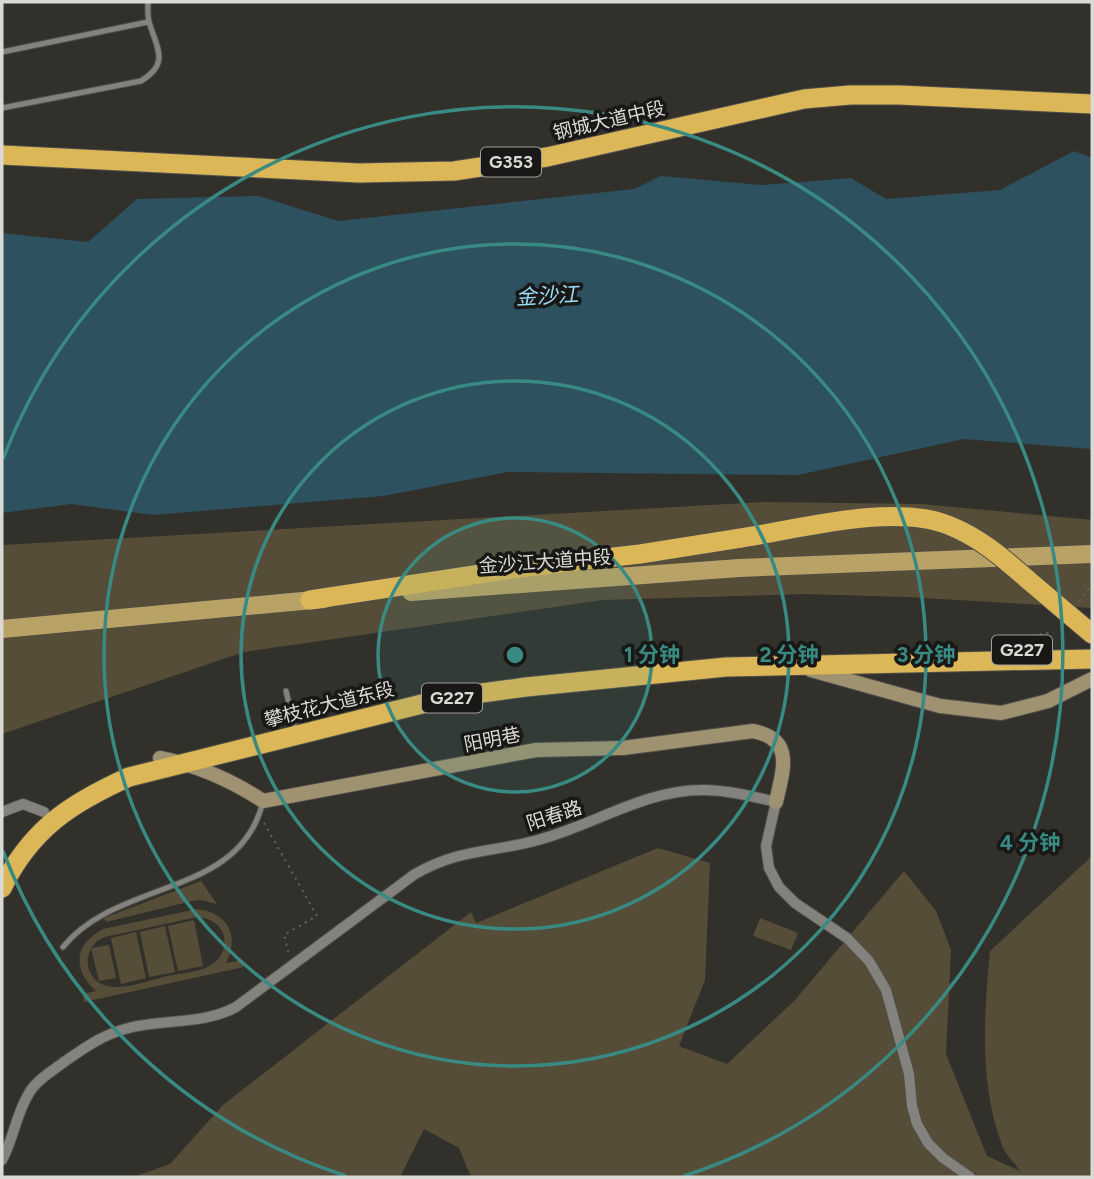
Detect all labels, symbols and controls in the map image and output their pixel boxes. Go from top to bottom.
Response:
street label: 钢城大道中段 [551,96,667,145]
road number: G353 [481,148,541,176]
water label: 金沙江 [515,281,581,310]
street label: 金沙江大道中段 [478,545,612,578]
road number: G227 [992,636,1052,664]
text: 1 分钟 [624,642,680,667]
text: 2 分钟 [759,642,819,667]
text: 3 分钟 [897,642,955,667]
centre of rings [503,643,527,667]
street label: 攀枝花大道东段 [262,677,396,732]
road number: G227 [422,684,482,712]
street label: 阳明巷 [462,723,522,756]
street label: 阳春路 [523,796,585,835]
text: 4 分钟 [1000,830,1060,855]

